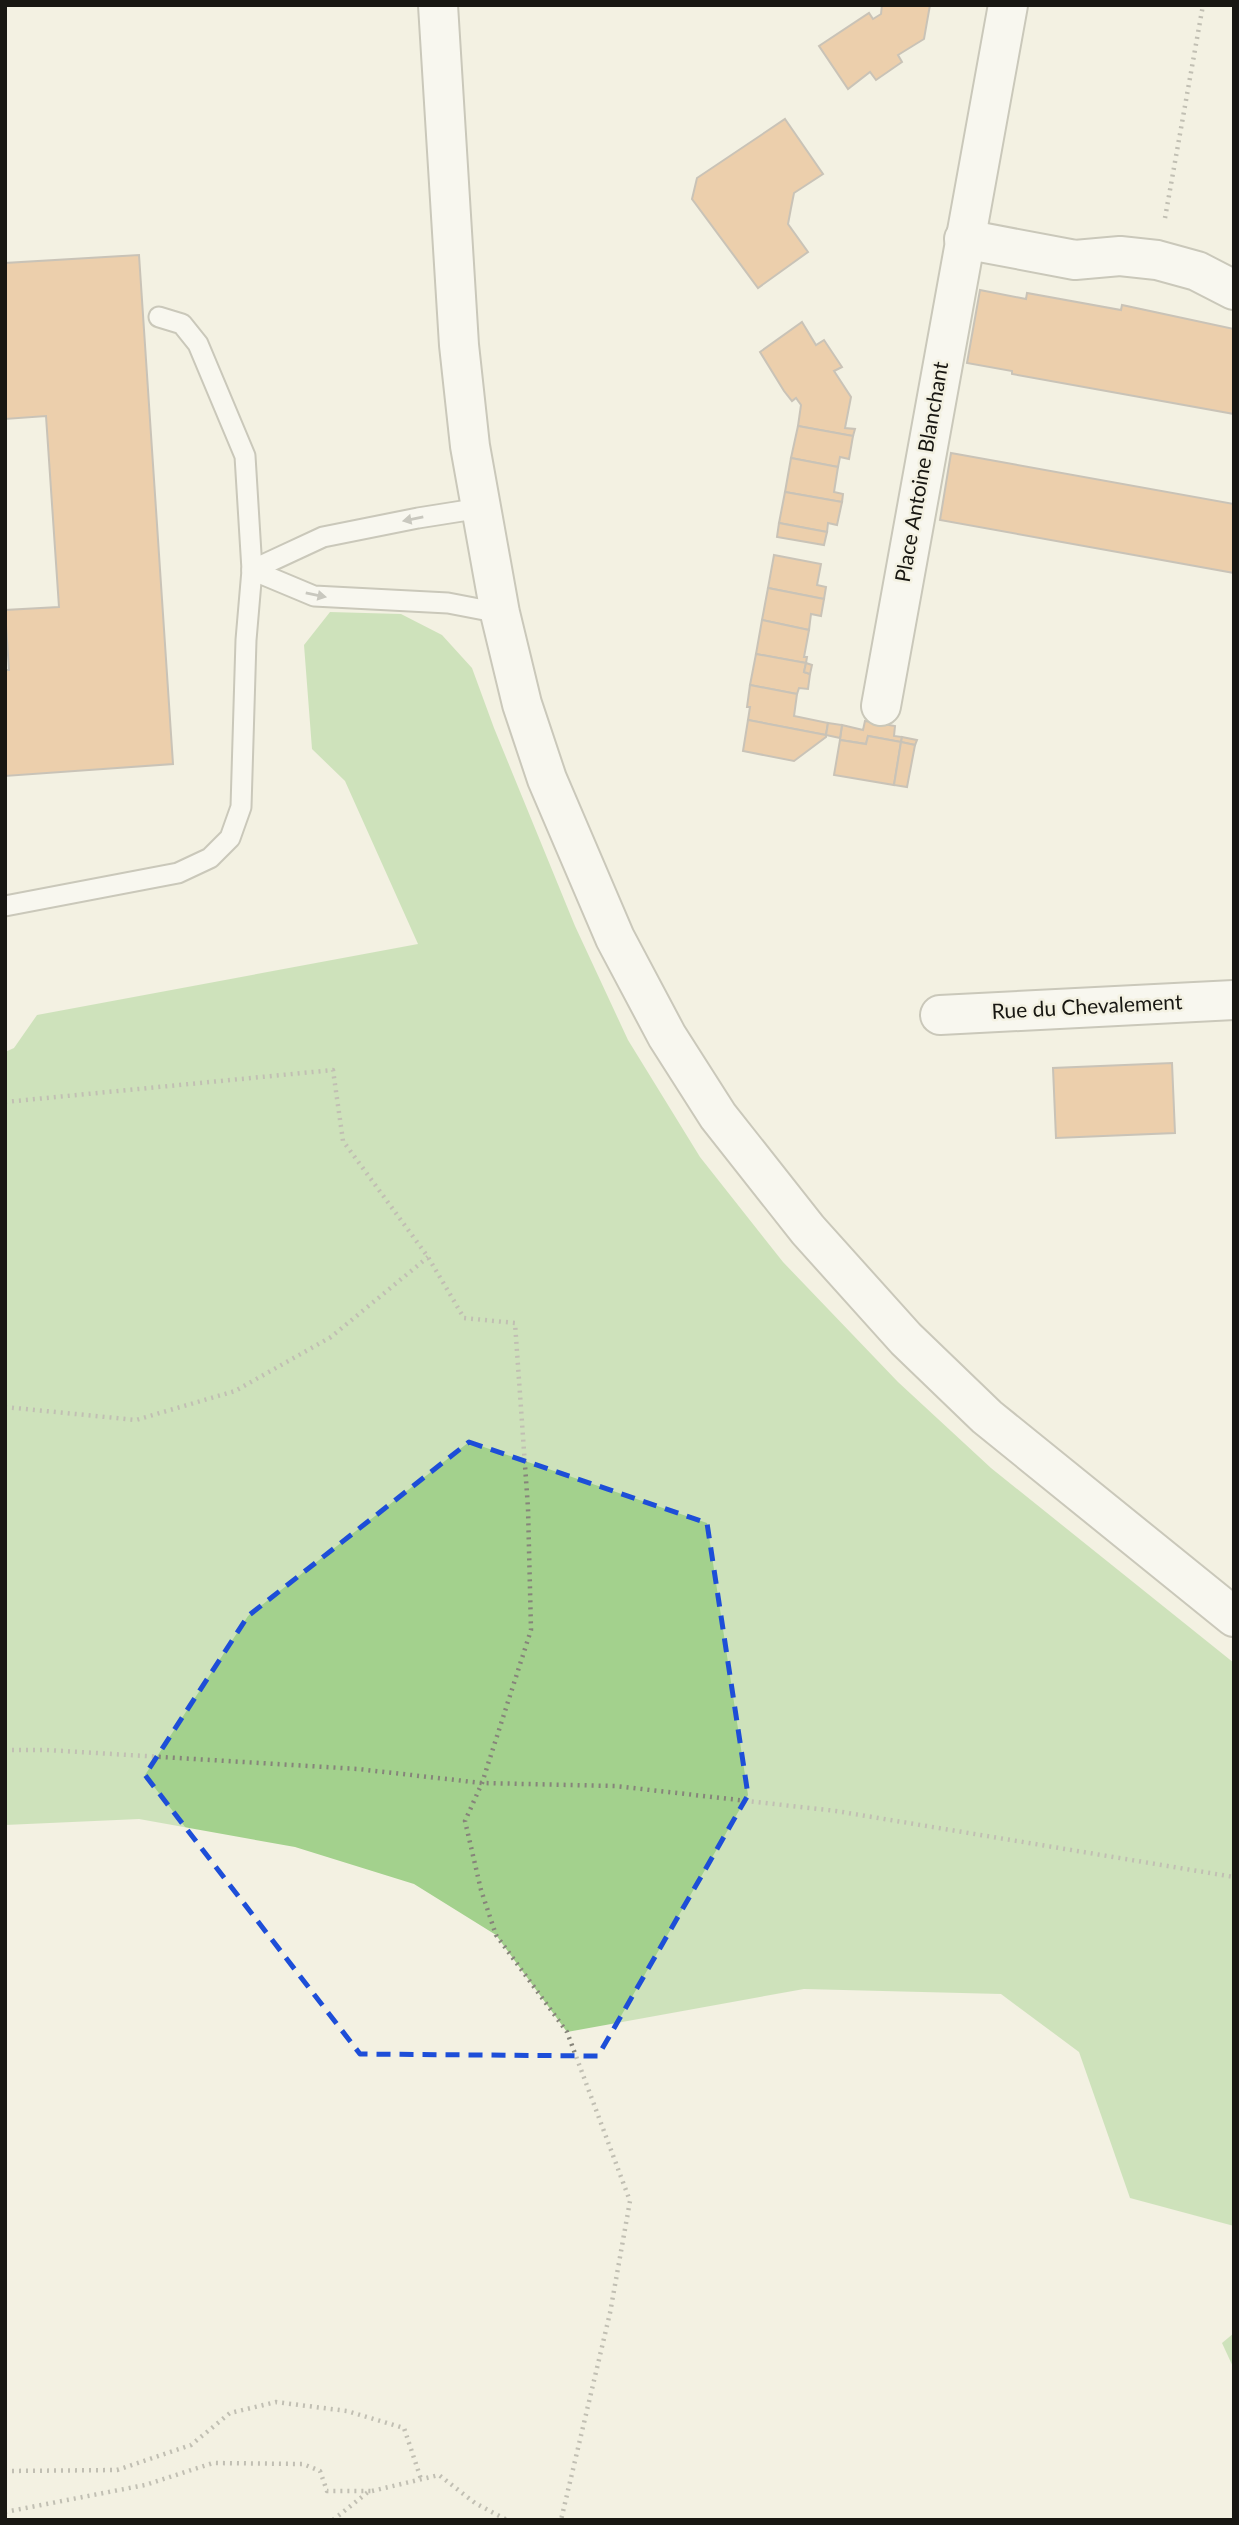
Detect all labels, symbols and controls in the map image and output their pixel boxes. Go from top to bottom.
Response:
street label: Place Antoine Blanchant [889,359,952,584]
one-way arrow [402,513,424,524]
one-way arrow [305,589,327,600]
street label: Rue du Chevalement [991,988,1183,1023]

